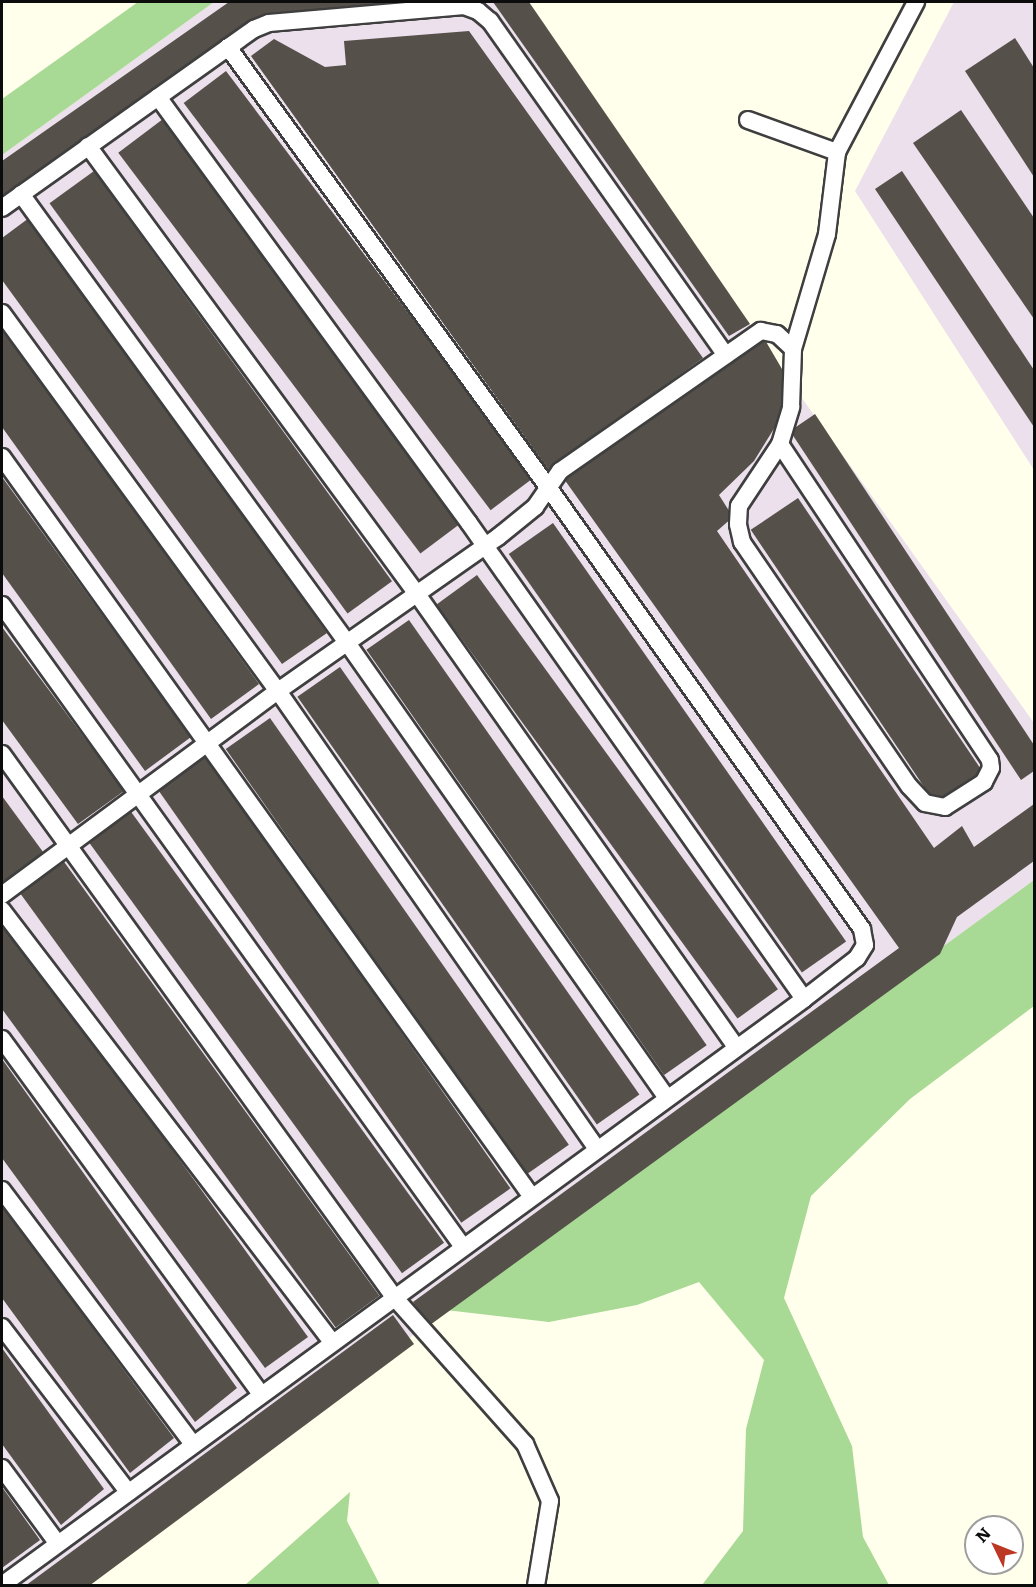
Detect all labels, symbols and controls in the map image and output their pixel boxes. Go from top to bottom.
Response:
north arrow [964,1515,1024,1575]
text: N [969,1521,996,1547]

